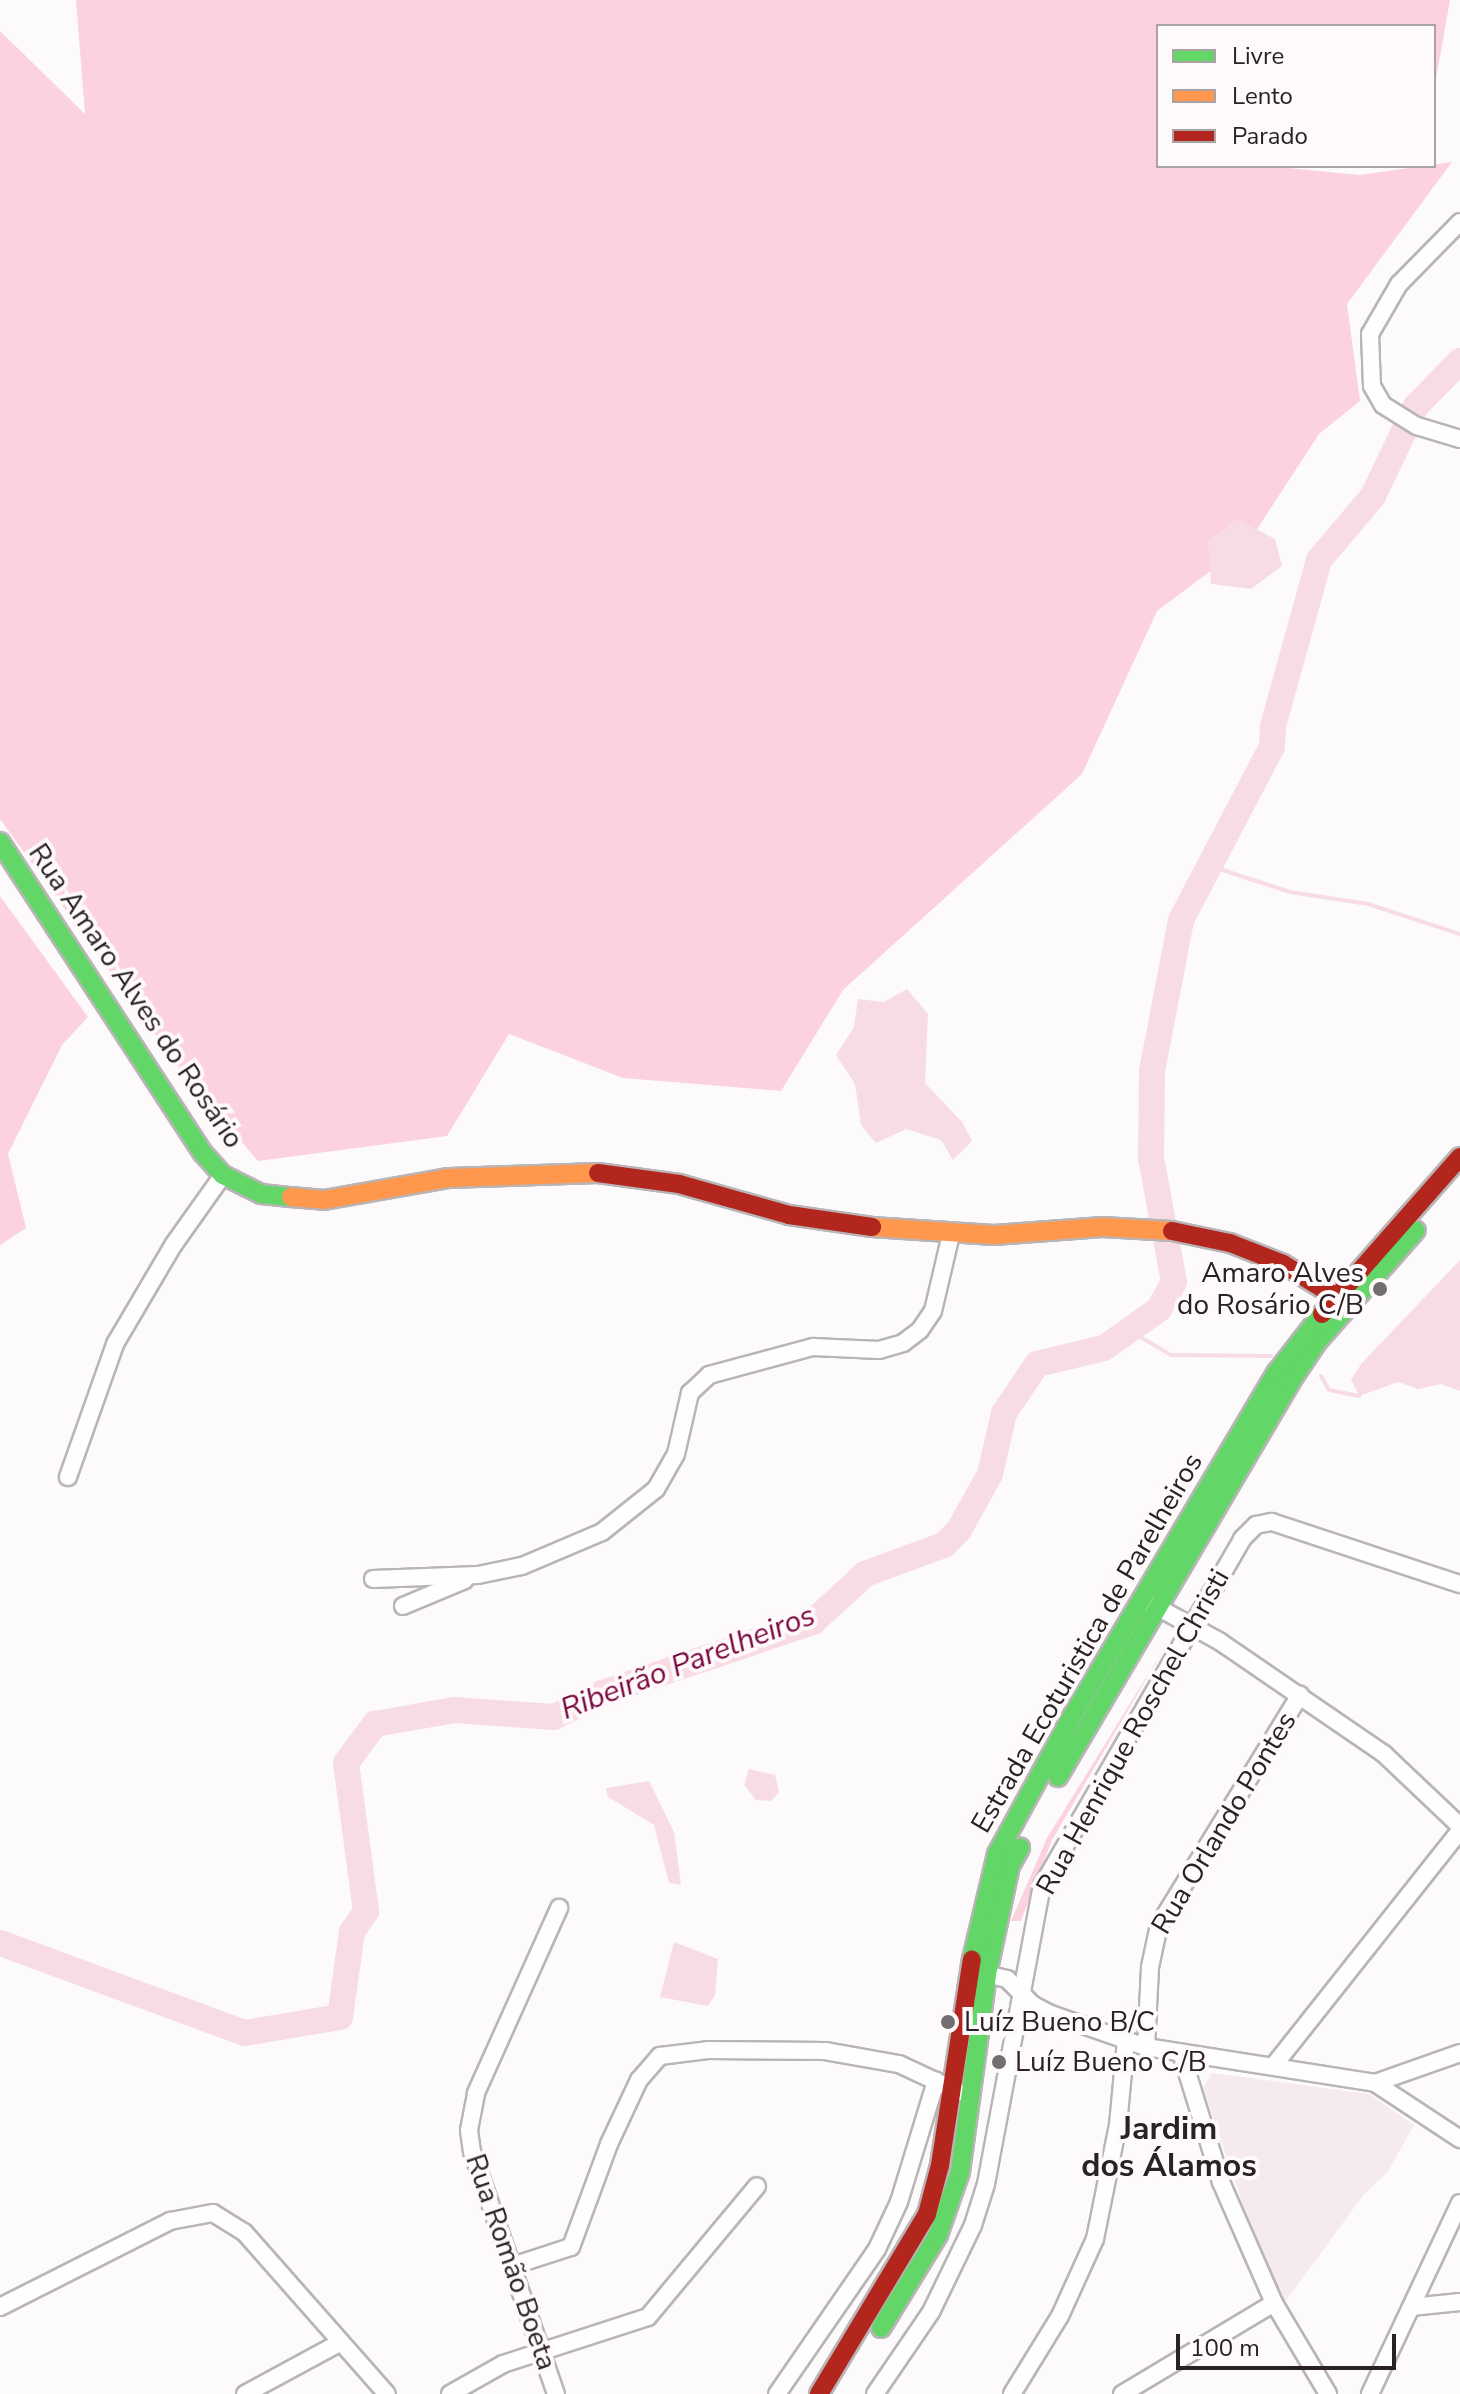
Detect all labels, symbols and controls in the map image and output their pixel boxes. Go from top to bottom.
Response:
legend [1156,24,1436,168]
text: Livre [1232,40,1284,72]
text: Lento [1232,80,1293,112]
text: Parado [1232,120,1308,152]
street label: Rua Amaro Alves do Rosário [21,837,251,1155]
place label: Amaro Alves do Rosário C/B [1177,1256,1364,1322]
marker: Amaro Alves do Rosário C/B [1371,1280,1389,1298]
street label: Estrada Ecoturistica de Parelheiros [964,1447,1210,1839]
street label: Rua Henrique Roschel Christi [1029,1563,1237,1901]
water label: Ribeirão Parelheiros [556,1598,820,1728]
street label: Rua Orlando Pontes [1145,1706,1303,1940]
place label: Luíz Bueno B/C [964,2005,1155,2039]
marker: Luíz Bueno B/C [939,2013,957,2031]
place label: Luíz Bueno C/B [1015,2045,1207,2079]
marker: Luíz Bueno C/B [990,2053,1008,2071]
district label: Jardim dos Álamos [1081,2111,1257,2186]
street label: Rua Romão Boeta [458,2150,564,2374]
scale bar [1180,2318,1400,2368]
text: 100 m [1190,2332,1260,2364]

